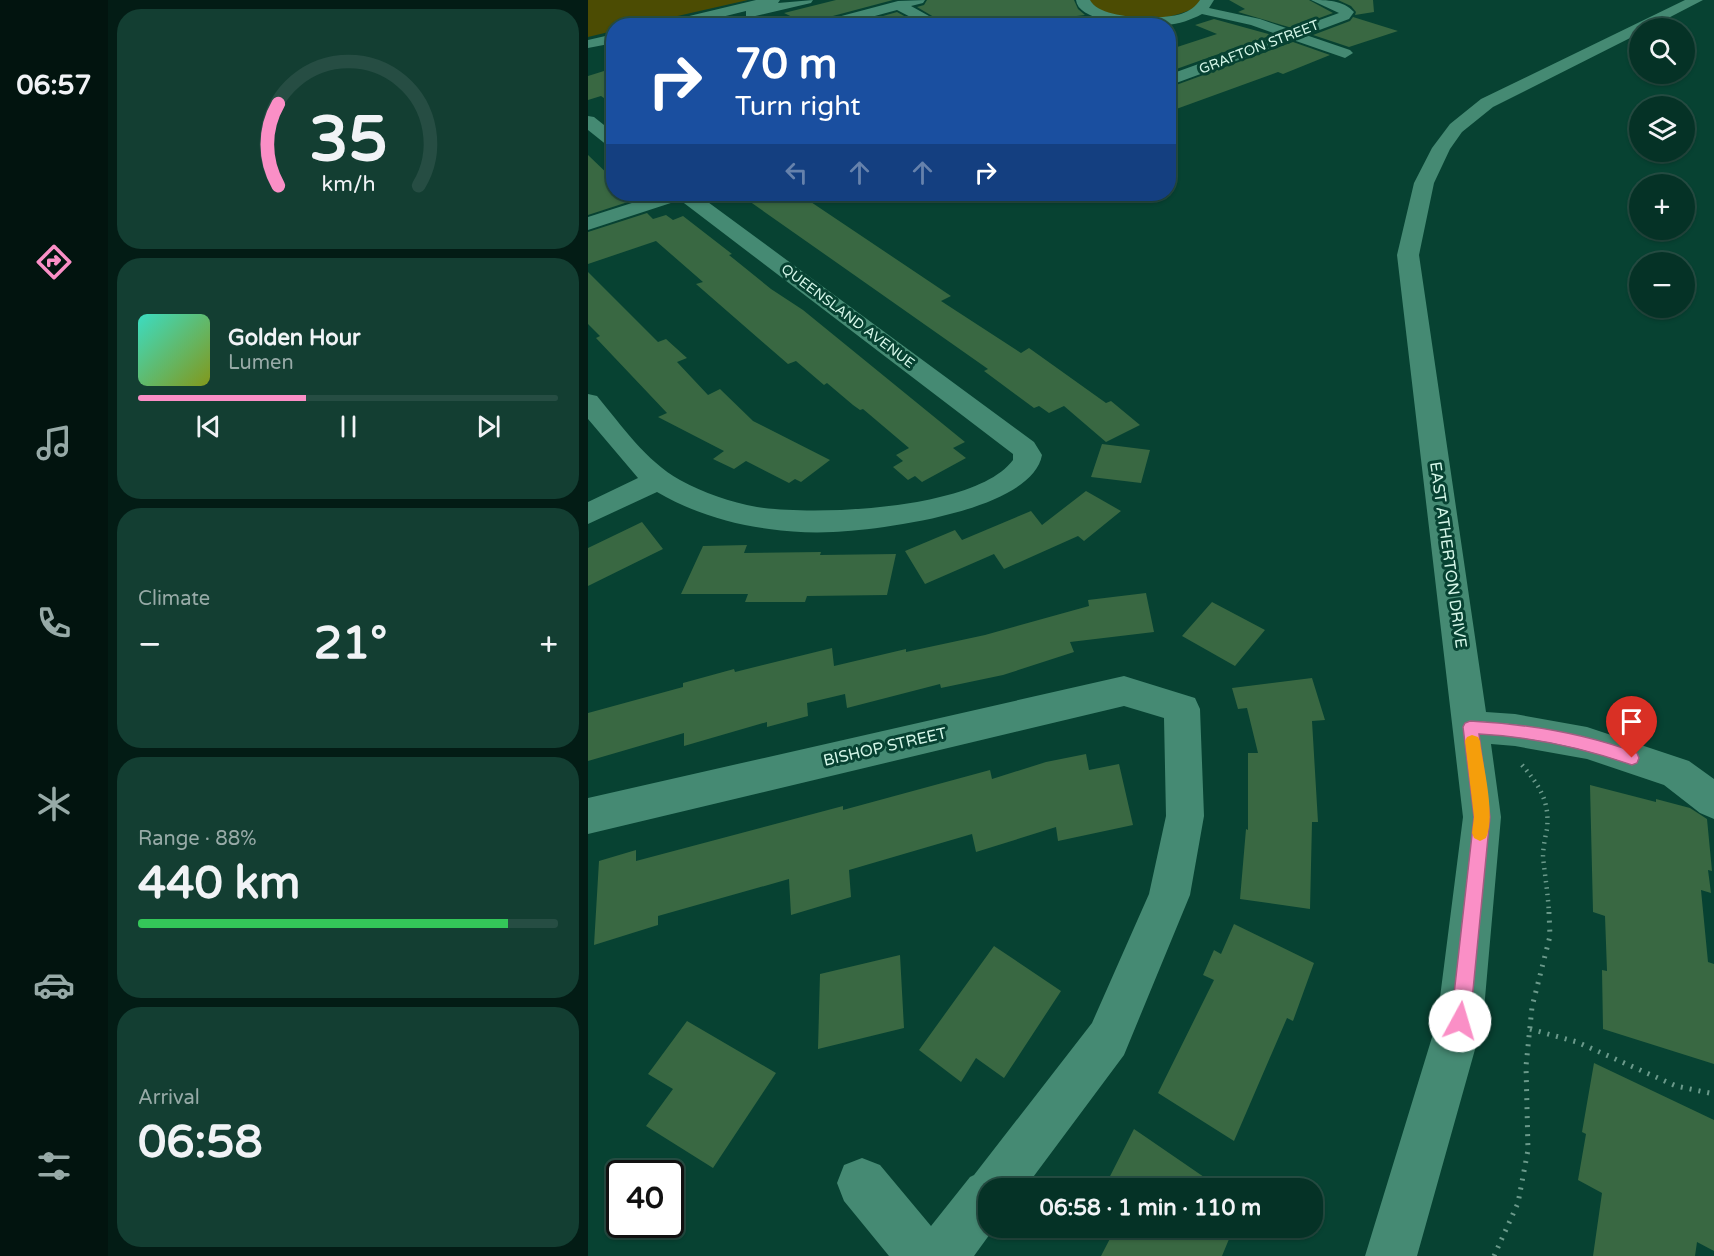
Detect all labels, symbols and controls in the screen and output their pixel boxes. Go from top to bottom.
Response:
street label: GRAFTON STREET [1197,16,1322,78]
map controls [1629,18,1695,318]
button: search [1629,18,1695,84]
text: 70 m [735,39,837,90]
icon: right [636,42,714,120]
text: 06:57 [17,69,91,102]
text: Turn right [735,90,861,123]
button: layers [1629,96,1695,162]
text: 35 [309,103,387,178]
icon: left [780,156,813,189]
icon: ahead [843,156,876,189]
icon: ahead [906,156,939,189]
icon: right [969,156,1002,189]
text: km/h [321,172,375,198]
button: + [1629,174,1695,240]
icon: directions [33,241,75,283]
button: − [1629,252,1695,318]
street label: QUEENSLAND AVENUE [778,260,918,372]
text: Golden Hour [228,325,360,351]
text: Lumen [228,351,294,375]
icon: previous [192,410,225,443]
icon: pause [332,410,365,443]
icon: next [472,410,505,443]
icon: music [33,422,75,464]
street label: EAST ATHERTON DRIVE [1425,460,1471,650]
text: Climate [138,587,210,611]
icon: phone [33,602,75,644]
text: 21° [314,617,387,671]
text: − [138,625,162,664]
text: + [539,625,558,664]
pin [1606,696,1657,758]
icon: arrive [1615,705,1648,738]
street label: BISHOP STREET [821,723,949,771]
icon: climate [33,783,75,825]
text: Range · 88% [138,827,257,851]
text: 440 km [138,857,300,911]
icon: car [33,964,75,1006]
position arrow [1428,989,1492,1053]
text: Arrival [138,1086,200,1110]
text: 06:58 [138,1116,263,1170]
icon: filters [33,1145,75,1187]
speed limit sign: 40 [606,1160,684,1238]
text: 06:58 · 1 min · 110 m [1040,1195,1261,1221]

